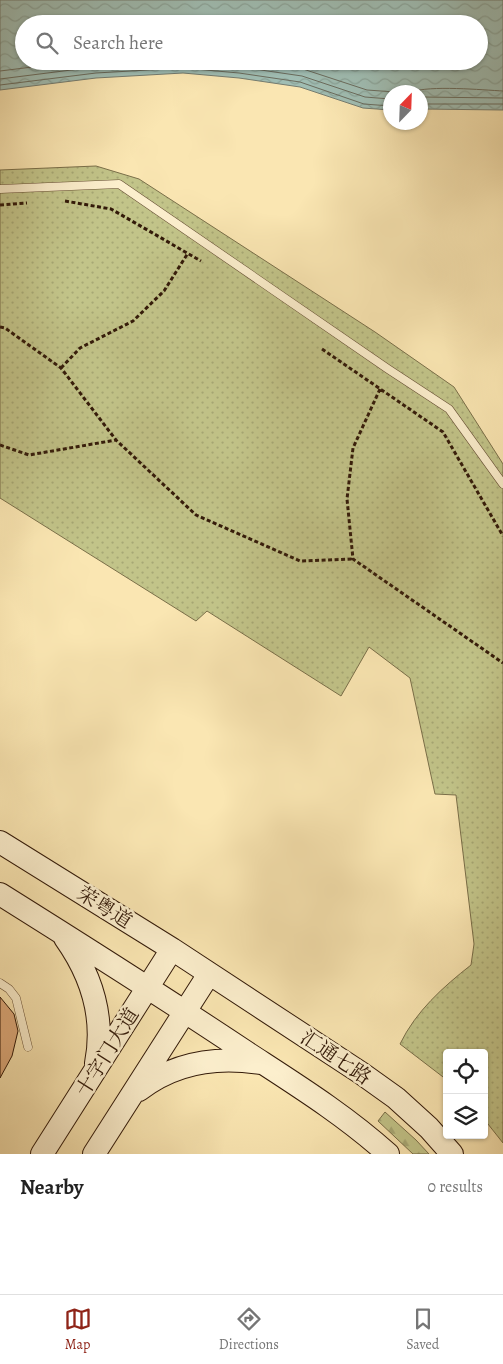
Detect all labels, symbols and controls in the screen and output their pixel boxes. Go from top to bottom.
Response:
search box [15,15,488,70]
icon: search [33,29,61,57]
text: Search here [73,30,163,56]
north arrow [383,85,428,130]
street label: 荣粤道 [72,880,137,935]
street label: 十字门大道 [69,1003,145,1102]
street label: 汇通七路 [295,1024,376,1091]
map controls [443,1049,488,1139]
button: locate [443,1049,488,1094]
button: layers [443,1094,488,1139]
text: Nearby [20,1173,83,1201]
text: 0 results [427,1176,483,1198]
tab: Map [64,1305,92,1354]
tab: Directions [219,1305,279,1354]
tab: Saved [406,1305,439,1354]

